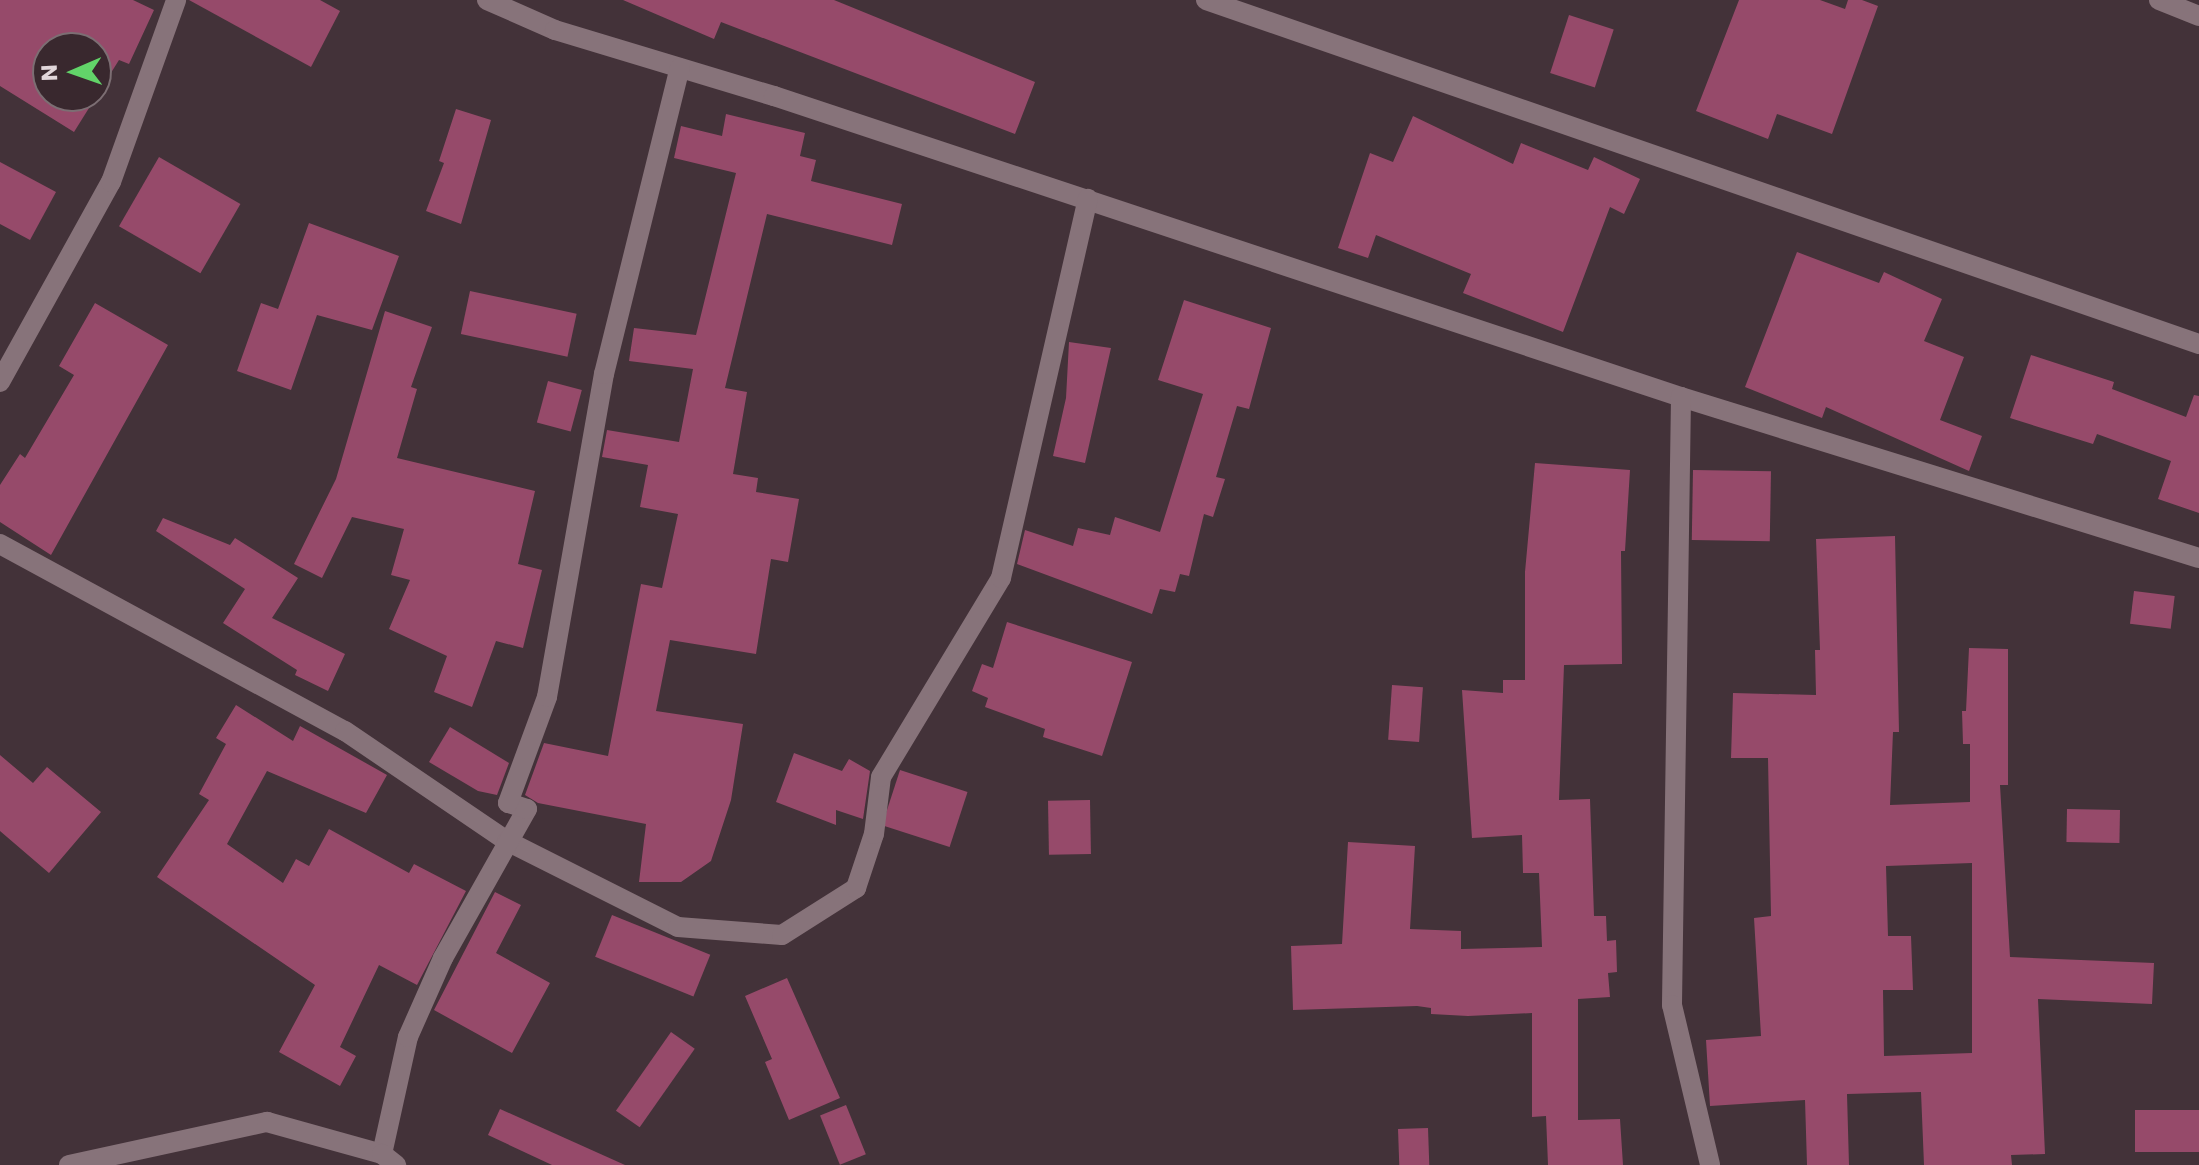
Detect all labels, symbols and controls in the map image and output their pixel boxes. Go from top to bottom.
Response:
north arrow [32,32,112,112]
text: N [34,64,65,82]

